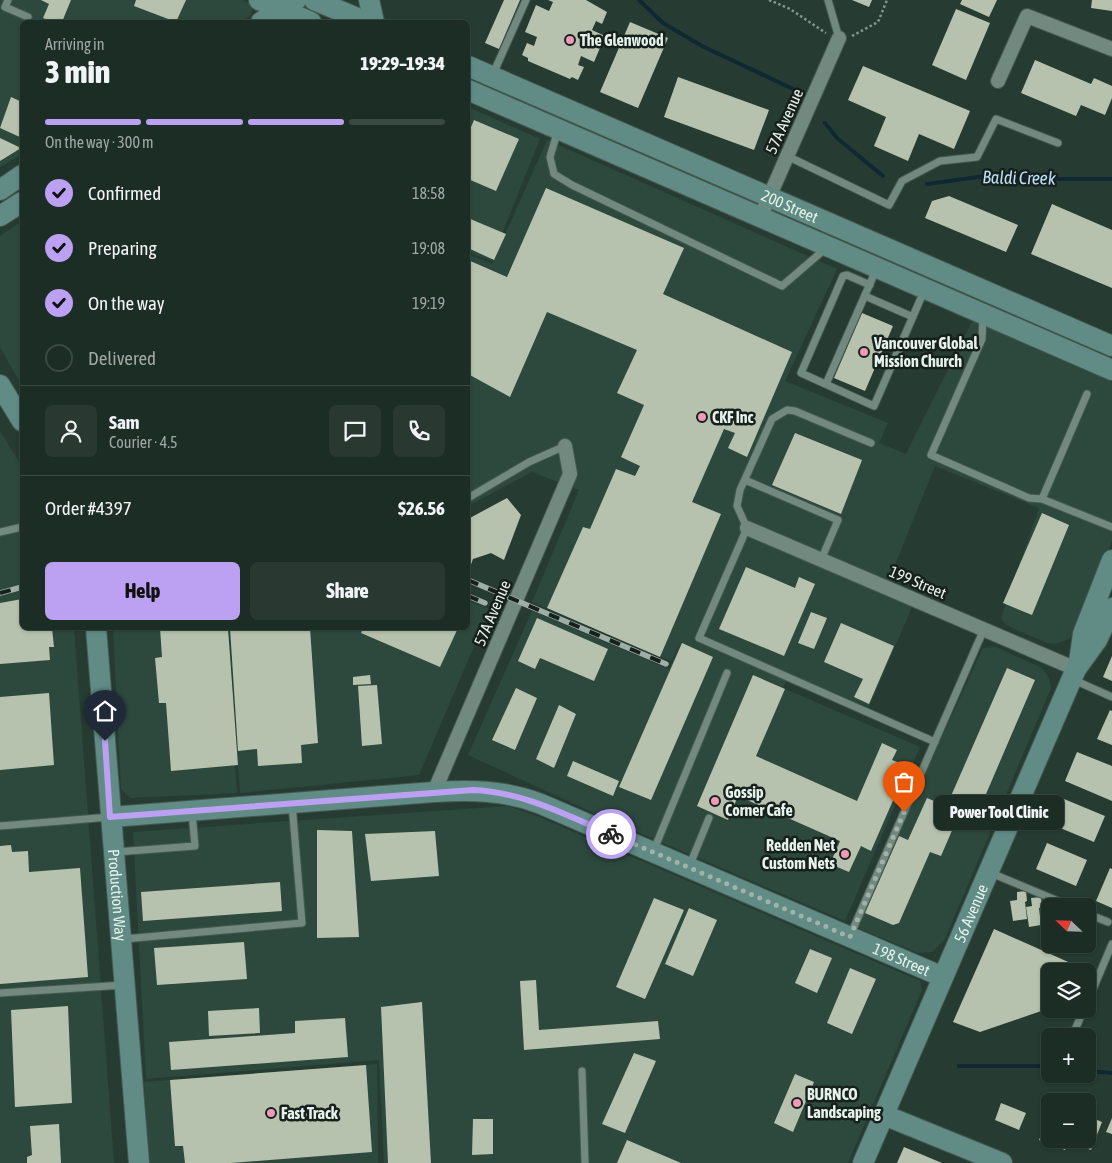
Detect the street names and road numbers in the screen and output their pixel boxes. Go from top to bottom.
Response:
street label: 57A Avenue [762,86,806,156]
street label: 200 Street [759,186,821,226]
street label: 199 Street [887,562,949,602]
street label: 57A Avenue [470,578,514,648]
street label: Production Way [105,848,130,942]
street label: 56 Avenue [950,881,991,945]
street label: 198 Street [870,939,933,979]

